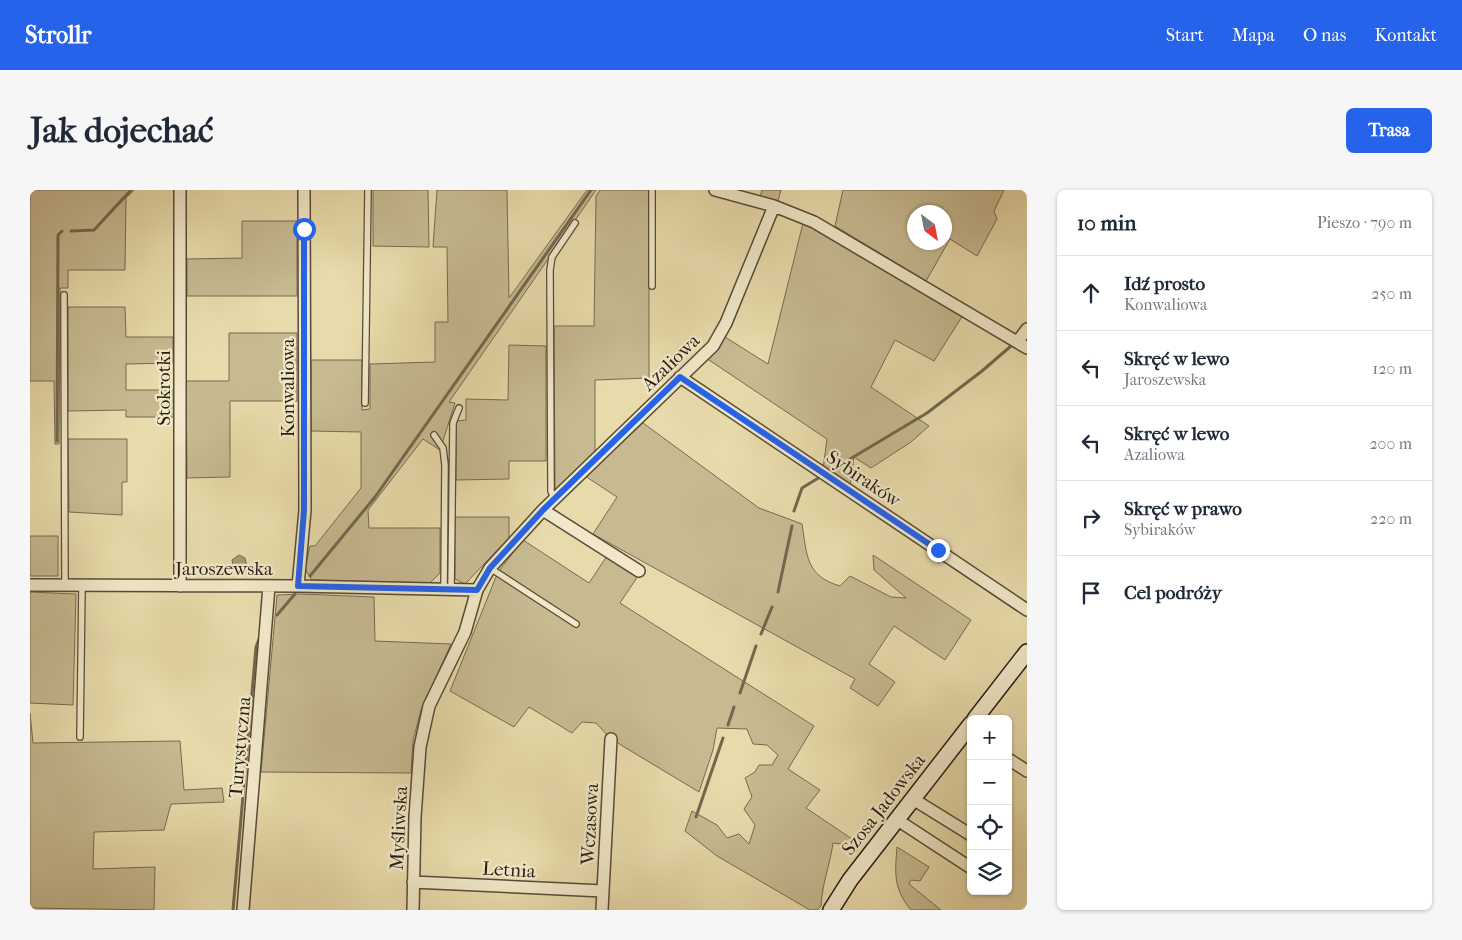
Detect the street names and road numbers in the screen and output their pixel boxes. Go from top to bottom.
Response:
street label: Azaliowa [636,330,704,396]
street label: Konwaliowa [277,338,299,438]
street label: Stokrotki [153,350,175,426]
street label: Sybiraków [822,446,905,512]
street label: Jaroszewska [173,558,273,580]
street label: Turystyczna [225,695,255,799]
street label: Szosa Jadowska [837,749,930,860]
street label: Wczasowa [577,782,603,867]
street label: Myśliwska [386,785,412,871]
street label: Letnia [482,858,536,882]

